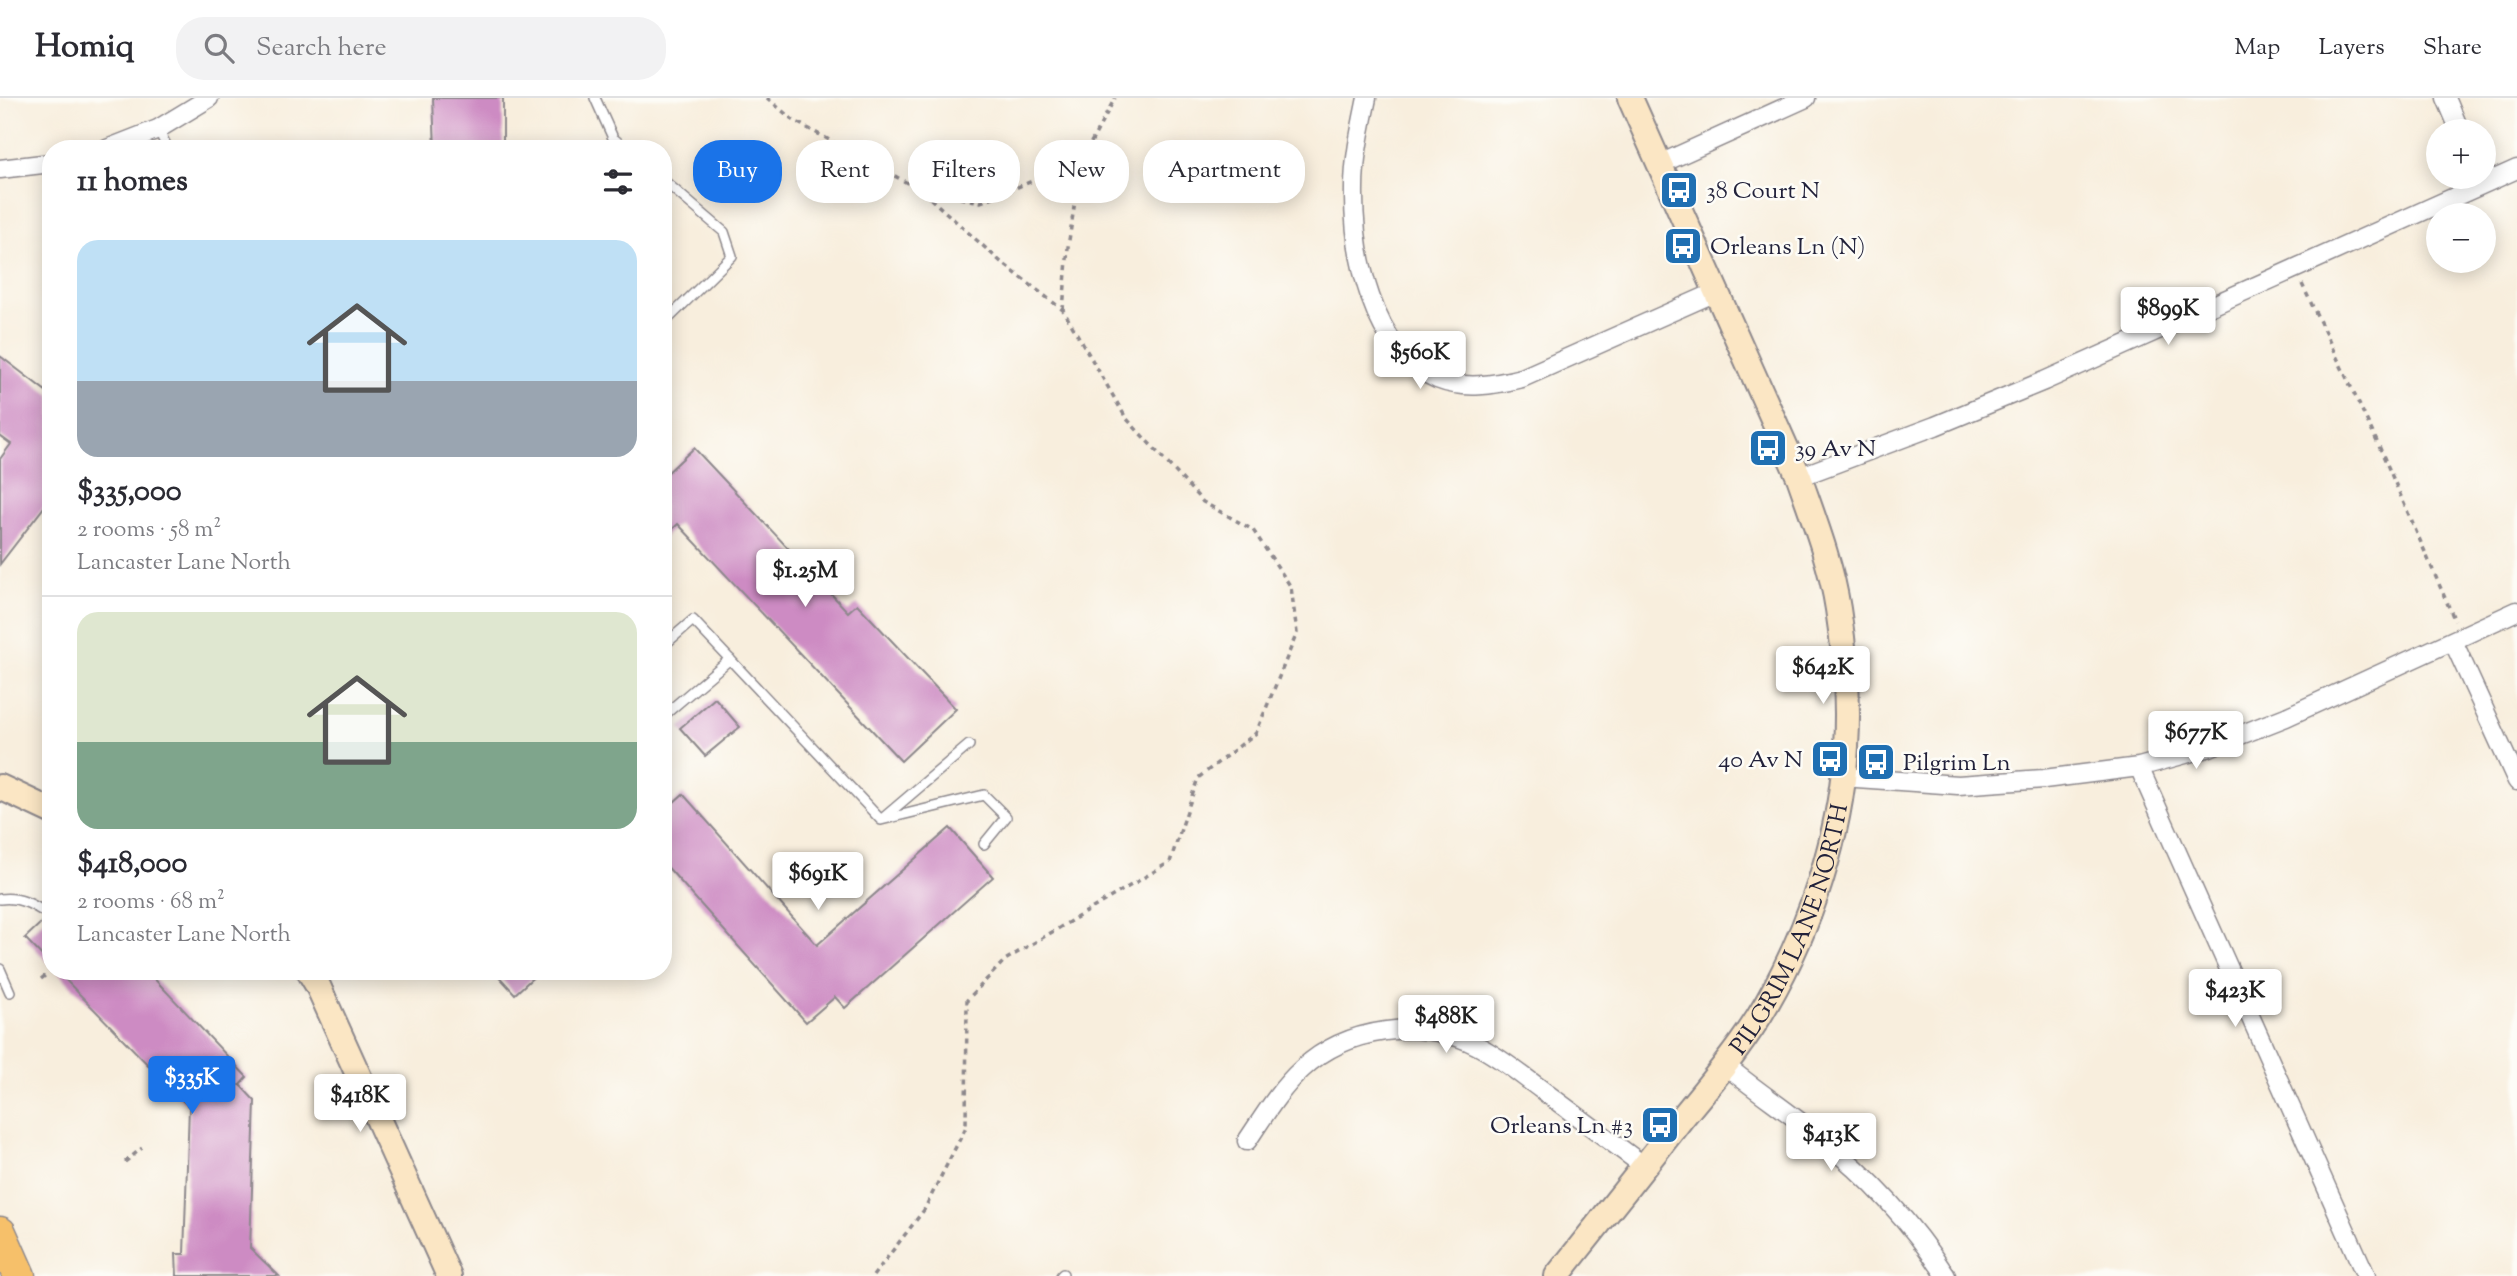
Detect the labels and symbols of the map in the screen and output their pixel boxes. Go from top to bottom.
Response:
bus stop icon: 38 Court N [1658,169,1700,211]
place label: 38 Court N [1706,175,1820,209]
bus stop icon: Orleans Ln (N) [1662,225,1704,267]
place label: Orleans Ln (N) [1710,231,1865,265]
pin: $899K [2119,288,2217,347]
pin: $560K [1371,331,1469,391]
bus stop icon: 39 Av N [1747,427,1789,469]
place label: 39 Av N [1795,433,1876,467]
pin: $1.25M [748,550,862,609]
pin: $642K [1774,646,1872,706]
pin: $677K [2147,712,2245,771]
bus stop icon: 40 Av N [1809,738,1851,780]
bus stop icon: Pilgrim Ln [1855,741,1897,783]
place label: 40 Av N [1718,744,1803,778]
place label: Pilgrim Ln [1903,747,2011,781]
street label: PILGRIM LANE NORTH [1723,801,1858,1063]
pin: $691K [769,852,867,912]
pin: $423K [2186,970,2284,1029]
pin: $488K [1397,996,1495,1055]
pin: $335K [143,1056,241,1116]
pin: $418K [311,1074,409,1134]
bus stop icon: Orleans Ln #3 [1639,1104,1681,1146]
place label: Orleans Ln #3 [1490,1110,1633,1144]
pin: $413K [1782,1114,1880,1173]

